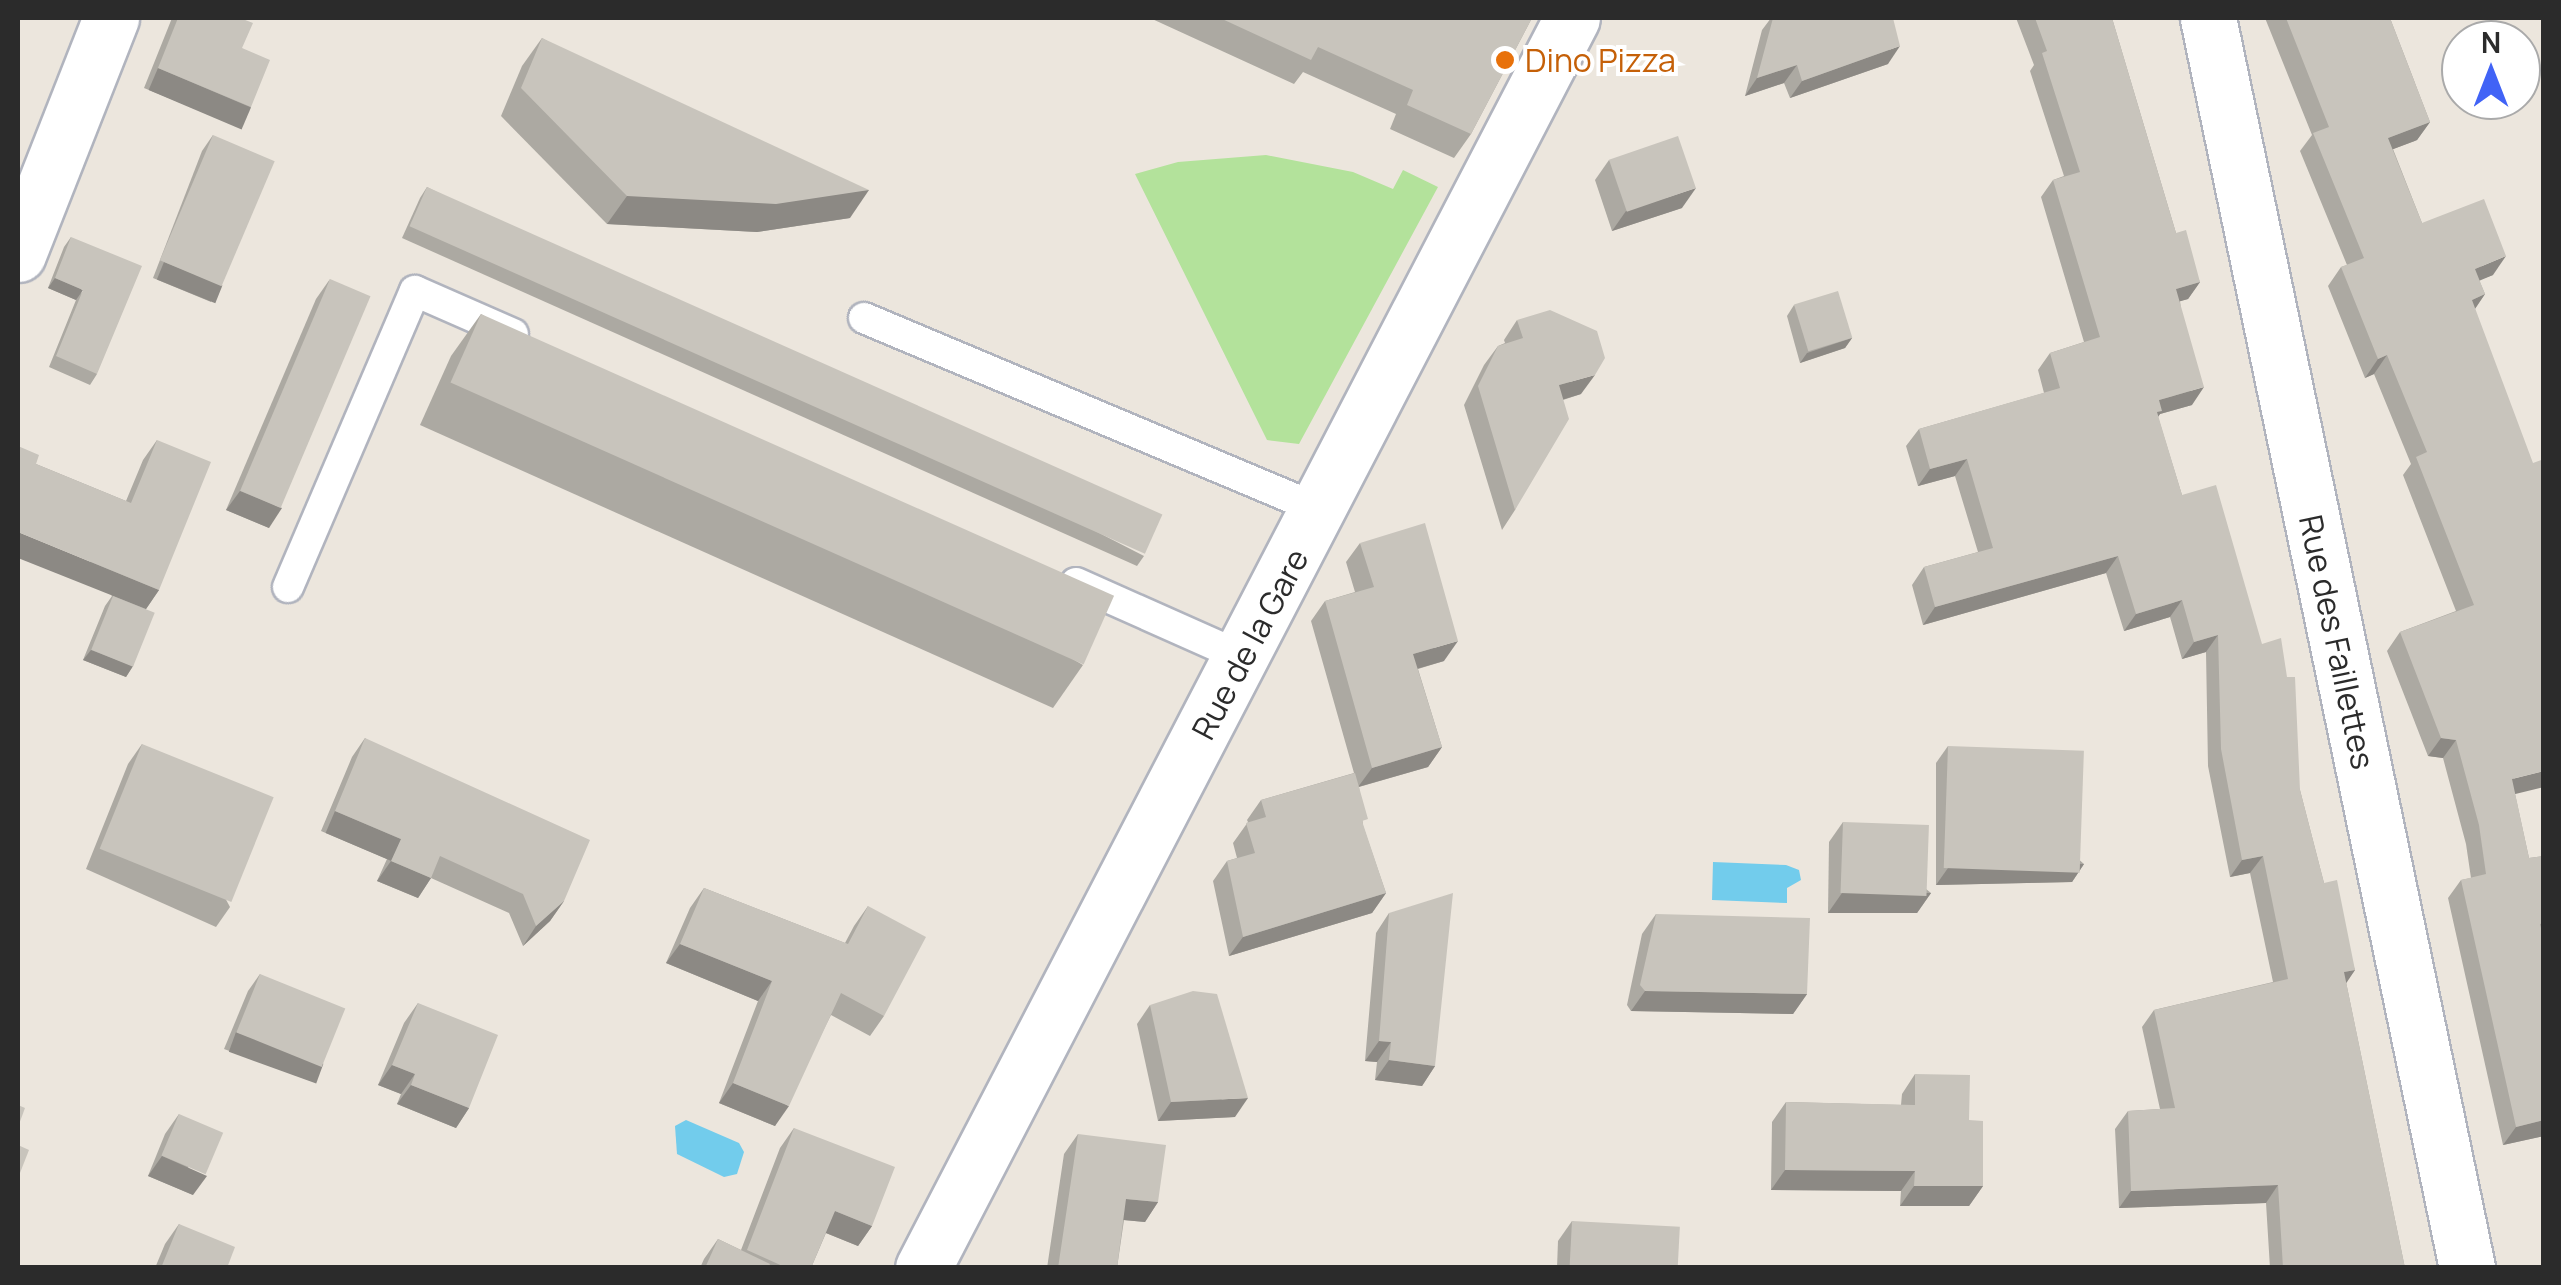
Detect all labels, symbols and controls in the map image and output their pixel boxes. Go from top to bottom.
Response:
north arrow [2441,20,2541,120]
text: N [2481,23,2501,61]
place label: Dino Pizza [1525,41,1676,79]
marker: Dino Pizza [1494,49,1516,71]
street label: Rue des Faillettes [2291,511,2383,773]
street label: Rue de la Gare [1184,542,1316,746]

